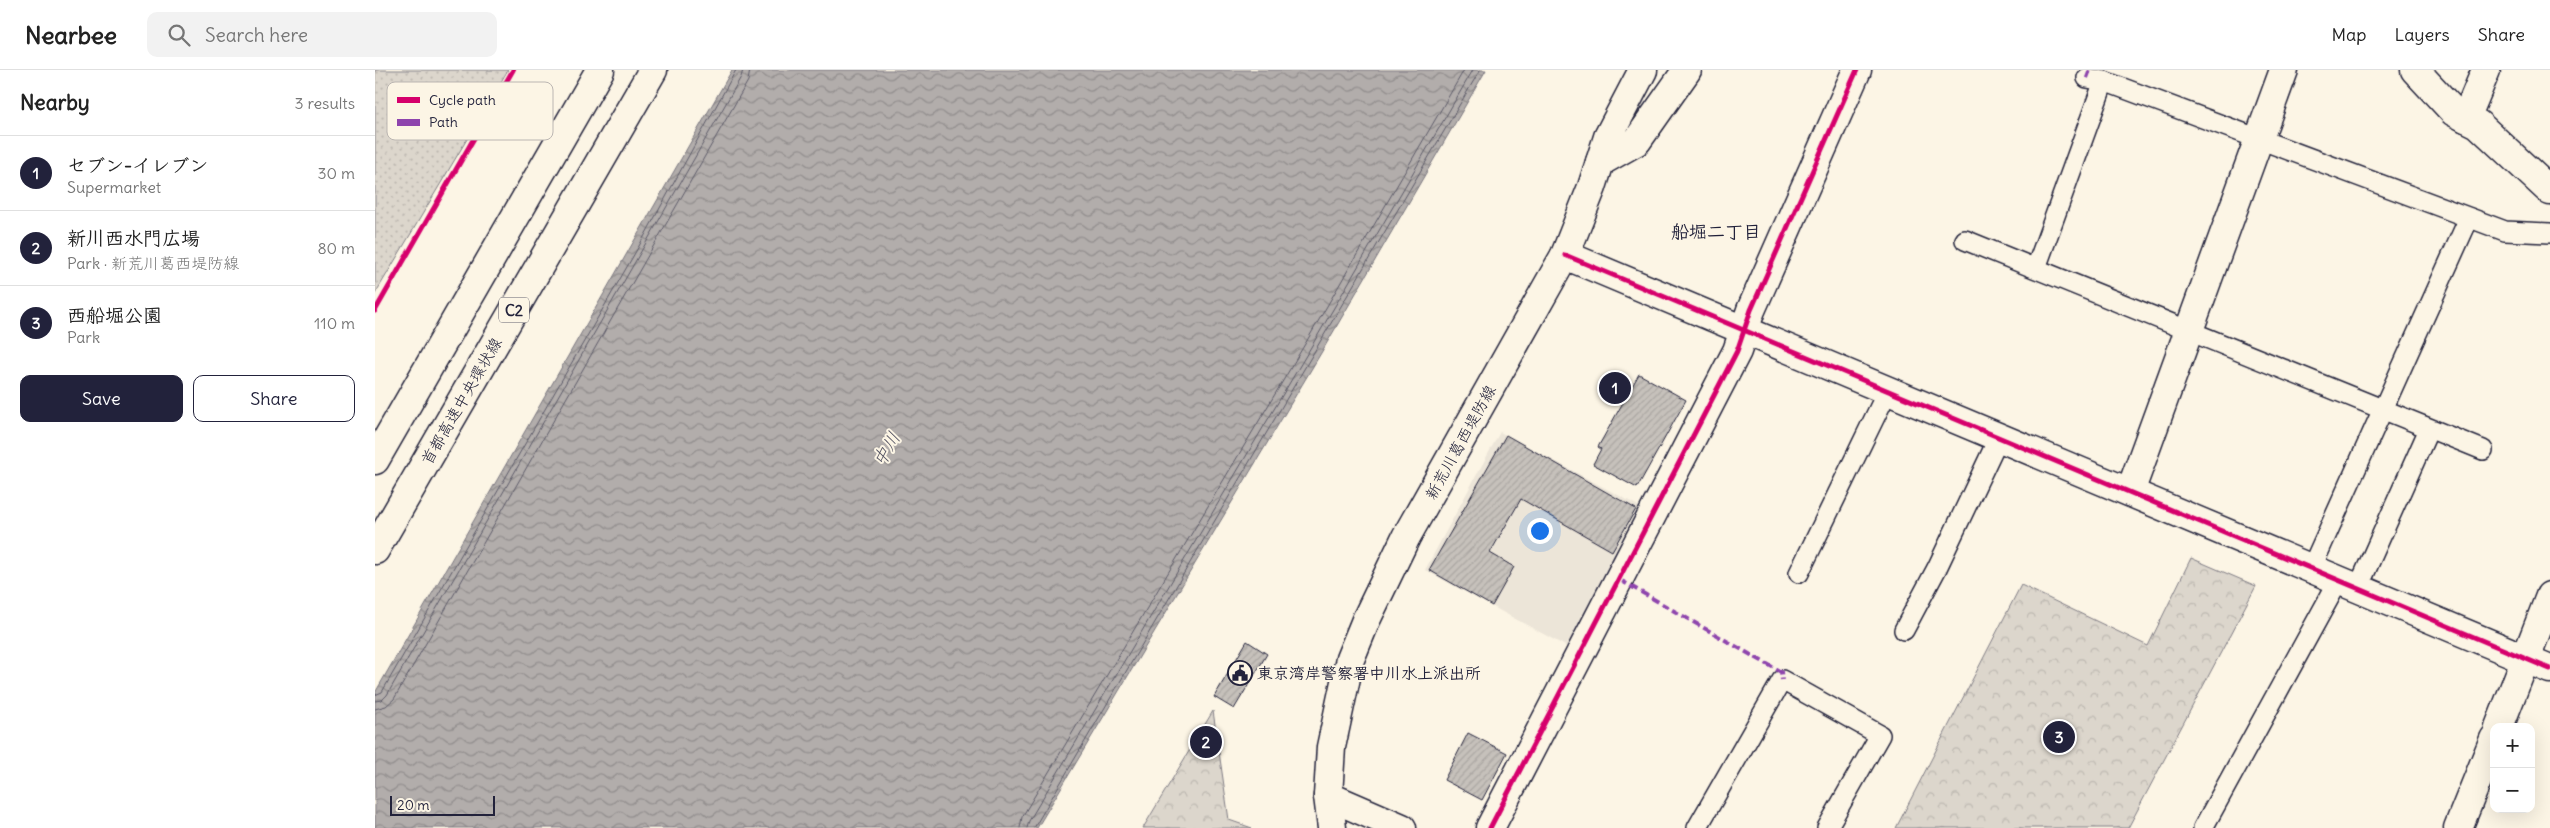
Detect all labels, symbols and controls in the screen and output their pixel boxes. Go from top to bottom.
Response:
search box [147,12,497,57]
text: Nearbee [25,20,117,50]
icon: search [165,21,193,49]
text: Search here [205,23,308,47]
text: Map [2331,23,2366,46]
text: Layers [2394,23,2450,46]
text: Share [2478,23,2525,46]
legend [387,82,553,140]
text: Nearby [20,89,90,116]
text: Cycle path [429,91,496,109]
text: 3 results [295,93,355,113]
text: Path [429,113,458,131]
text: セブン-イレブン [67,153,208,177]
text: 1 [33,163,39,183]
text: 30 m [318,163,355,183]
text: Supermarket [67,177,161,197]
district label: 船堀二丁目 [1671,220,1761,243]
text: 新川西水門広場 [67,226,200,250]
text: 2 [32,238,40,258]
text: 80 m [317,238,355,258]
text: Park · 新荒川葛西堤防線 [67,253,239,273]
road number: C2 [499,298,529,322]
text: 西船堀公園 [67,303,162,327]
text: 3 [31,313,41,333]
text: 110 m [314,313,355,333]
text: Park [67,327,100,347]
street label: 首都高速中央環状線 [416,334,506,468]
pin: 1 [1599,369,1631,407]
button: Save [20,375,183,422]
button: Share [193,375,355,422]
street label: 新荒川葛西堤防線 [1420,381,1500,503]
water label: 中川 [867,428,905,470]
your location [1527,518,1553,544]
public building icon: 東京湾岸警察署中川水上派出所 [1227,660,1253,686]
place label: 東京湾岸警察署中川水上派出所 [1257,663,1481,683]
pin: 3 [2043,718,2075,756]
pin: 2 [1190,723,1222,761]
map controls [2490,723,2535,813]
button: + [2490,723,2535,768]
button: − [2490,768,2535,813]
scale bar [390,793,495,816]
text: 20 m [397,796,430,814]

